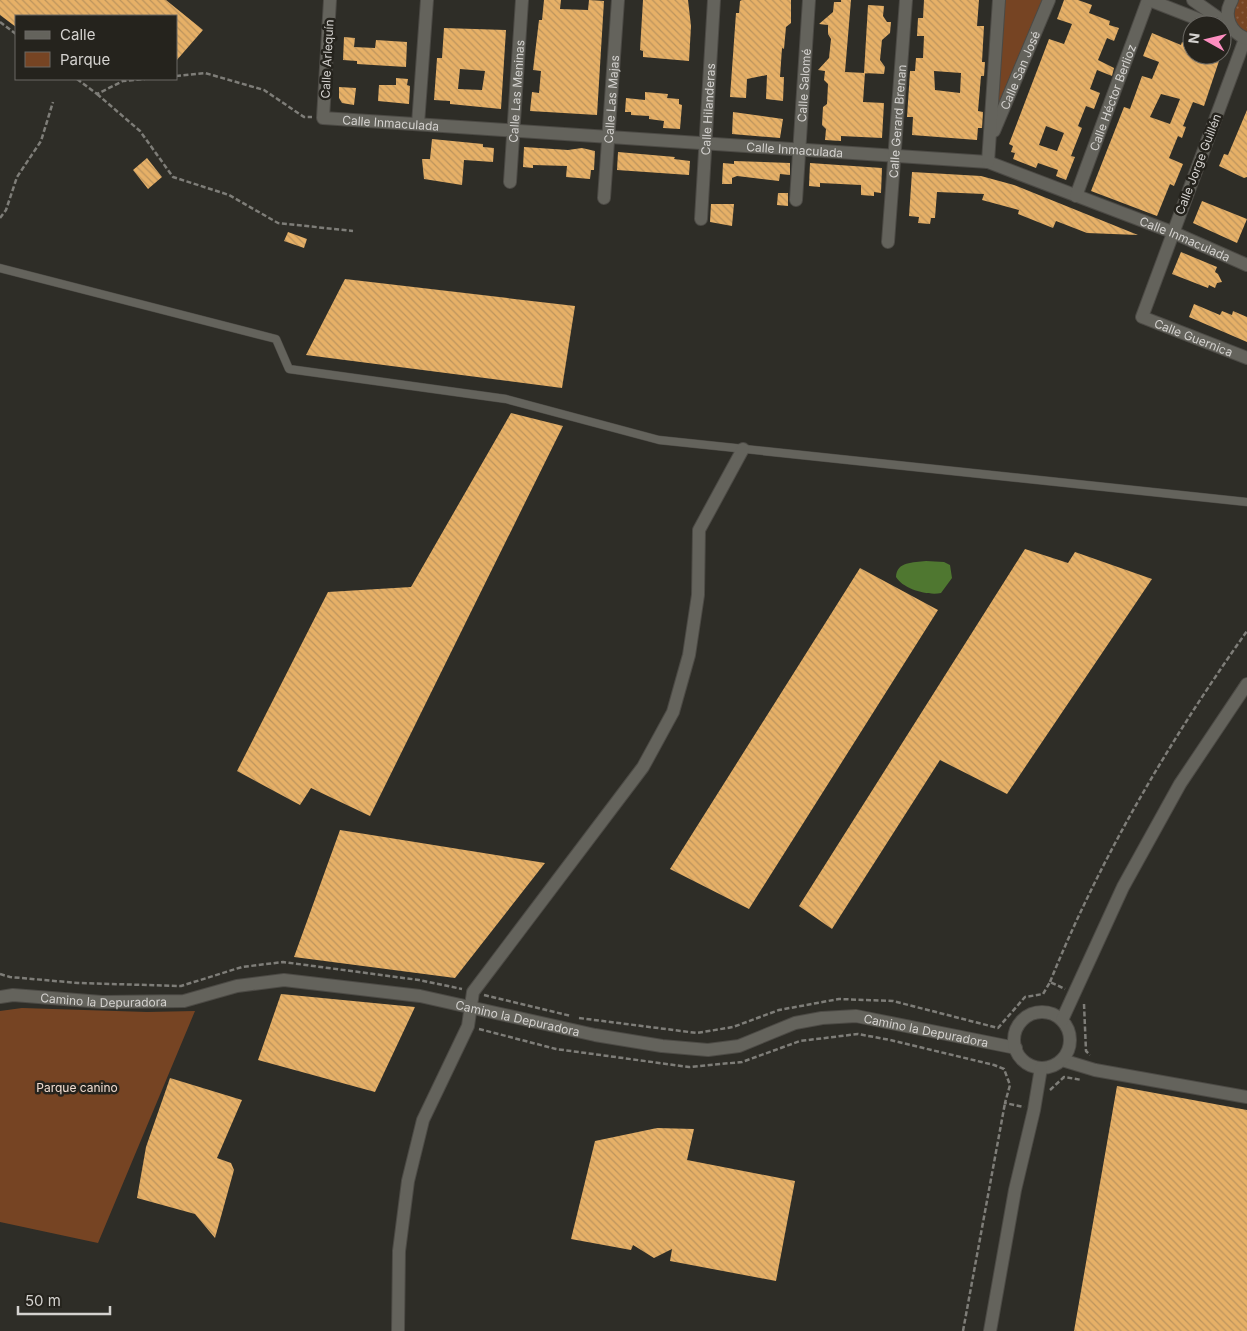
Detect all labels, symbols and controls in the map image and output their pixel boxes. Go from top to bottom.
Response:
legend [15,15,178,80]
north arrow [1182,15,1232,65]
street label: Calle Arlequín [317,19,337,99]
text: Calle [60,25,95,44]
street label: Calle San José [996,29,1043,112]
text: N [1184,32,1203,45]
street label: Calle Las Meninas [505,39,527,143]
street label: Calle Héctor Berlioz [1086,42,1139,153]
street label: Calle Salomé [794,48,813,123]
text: Parque [60,50,110,69]
street label: Calle Las Majas [600,55,622,144]
street label: Calle Hilanderas [697,63,718,156]
street label: Calle Gerard Brenan [885,64,909,179]
street label: Calle Inmaculada [342,112,440,133]
street label: Calle Jorge Guillén [1172,112,1224,216]
street label: Calle Inmaculada [746,139,844,160]
street label: Calle Inmaculada [1138,213,1233,264]
street label: Calle Guernica [1152,315,1235,359]
street label: Camino la Depuradora [40,990,167,1010]
street label: Camino la Depuradora [454,997,581,1039]
street label: Camino la Depuradora [862,1010,990,1050]
park label: Parque canino [36,1080,118,1095]
scale bar [18,1284,110,1316]
text: 50 m [25,1291,61,1310]

